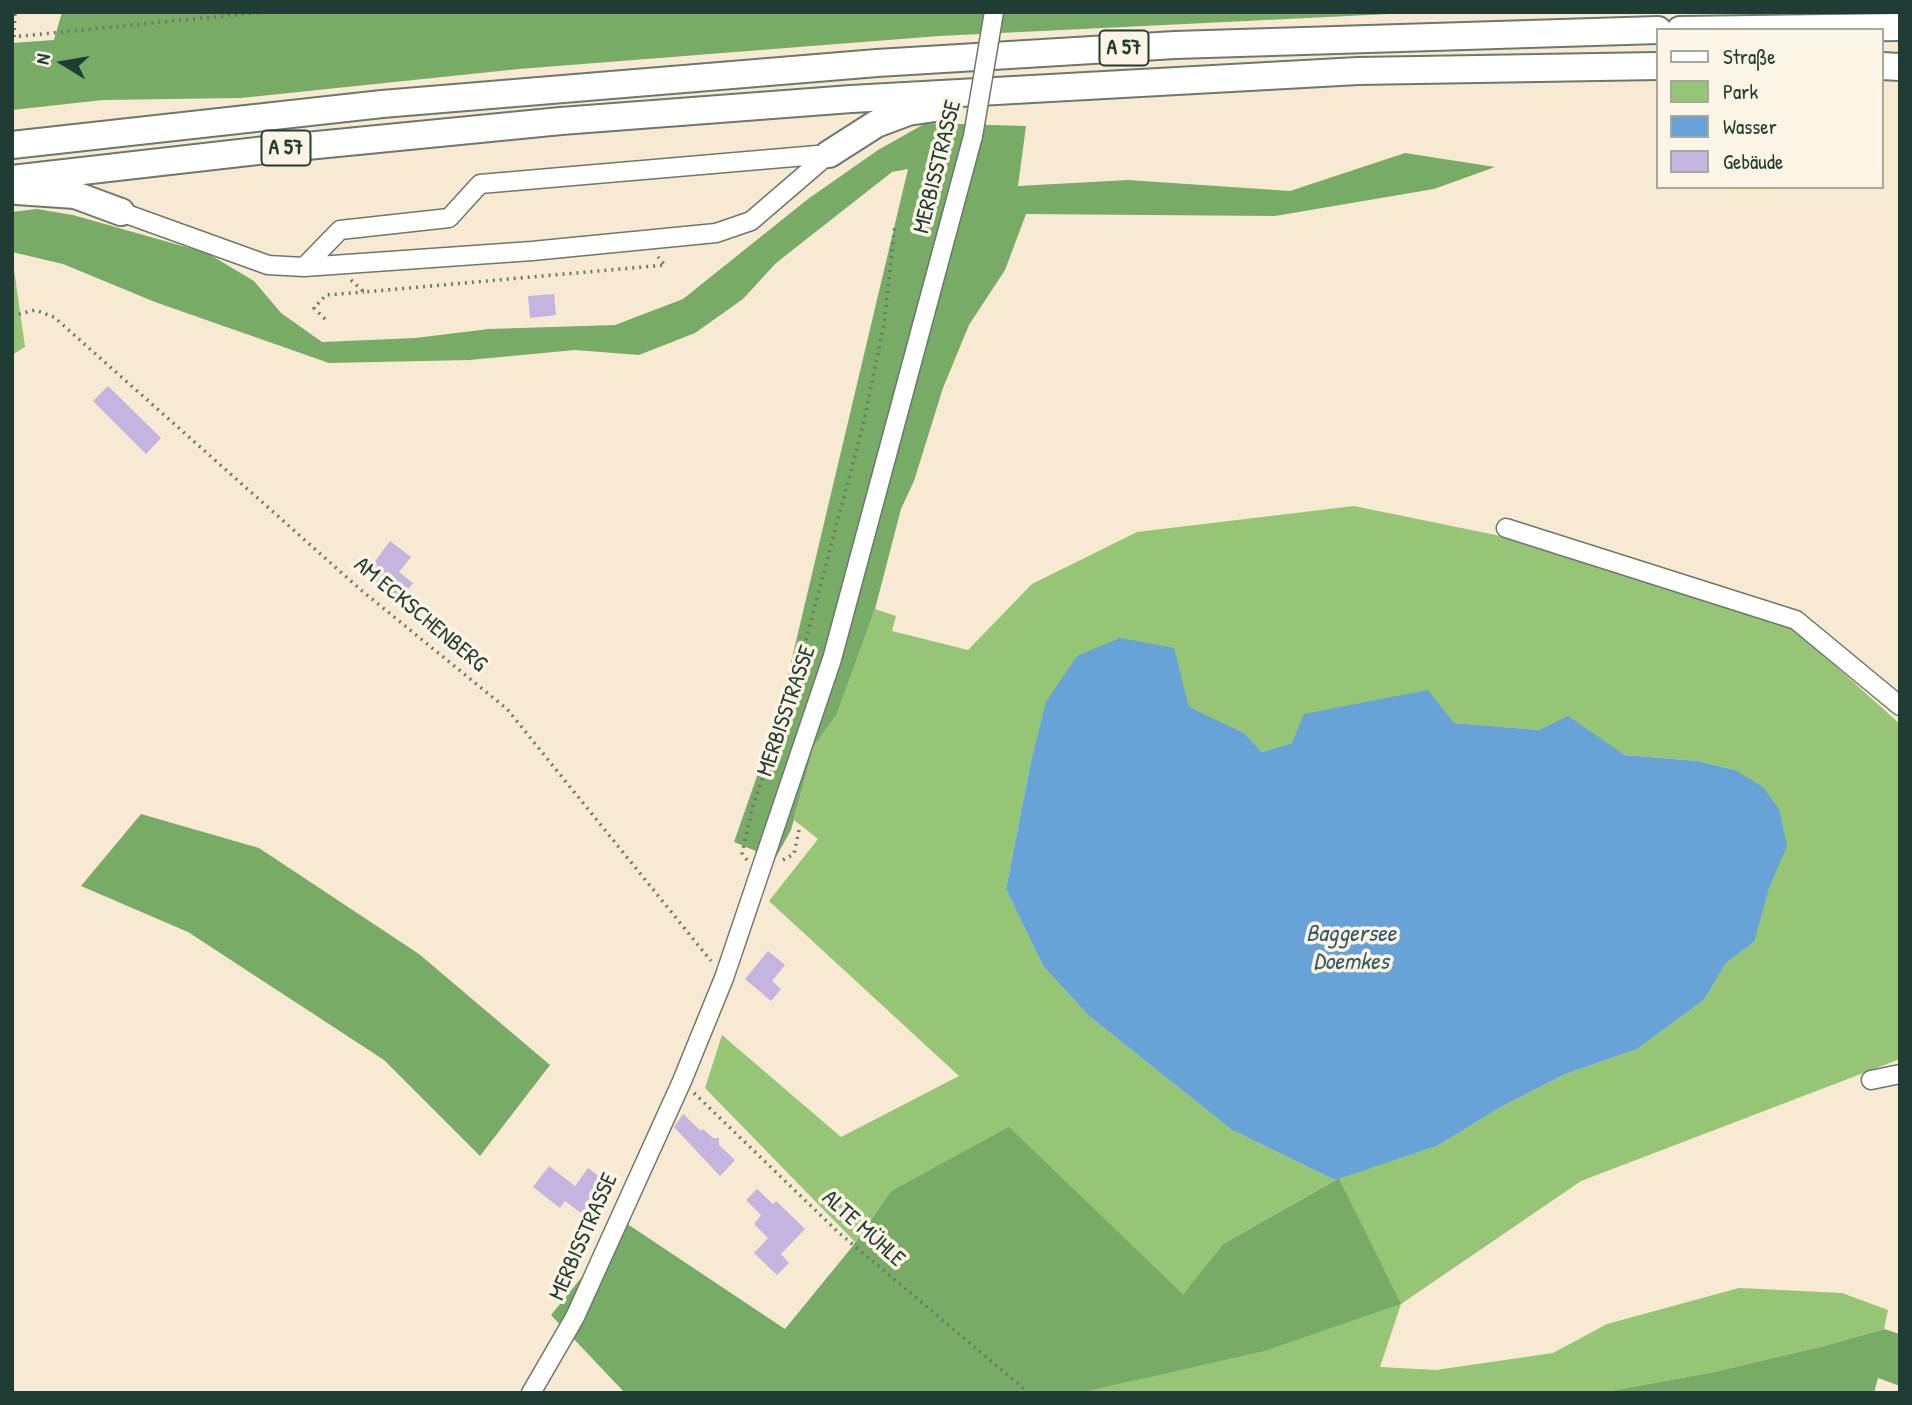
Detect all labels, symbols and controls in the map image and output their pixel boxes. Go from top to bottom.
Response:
north arrow [28,28,98,98]
legend [1657,28,1884,189]
road number: A 57 [1100,30,1148,66]
text: Straße [1723,42,1776,71]
text: N [29,52,56,66]
text: Park [1723,77,1758,106]
street label: MERBISSTRASSE [908,98,968,236]
text: Wasser [1723,112,1777,141]
road number: A 57 [262,130,310,166]
text: Gebäude [1723,147,1783,176]
street label: AM ECKSCHENBERG [348,552,492,678]
street label: MERBISSTRASSE [752,642,822,780]
water label: Baggersee Doemkes [1306,921,1396,977]
street label: MERBISSTRASSE [544,1169,624,1305]
street label: ALTE MÜHLE [816,1185,910,1273]

